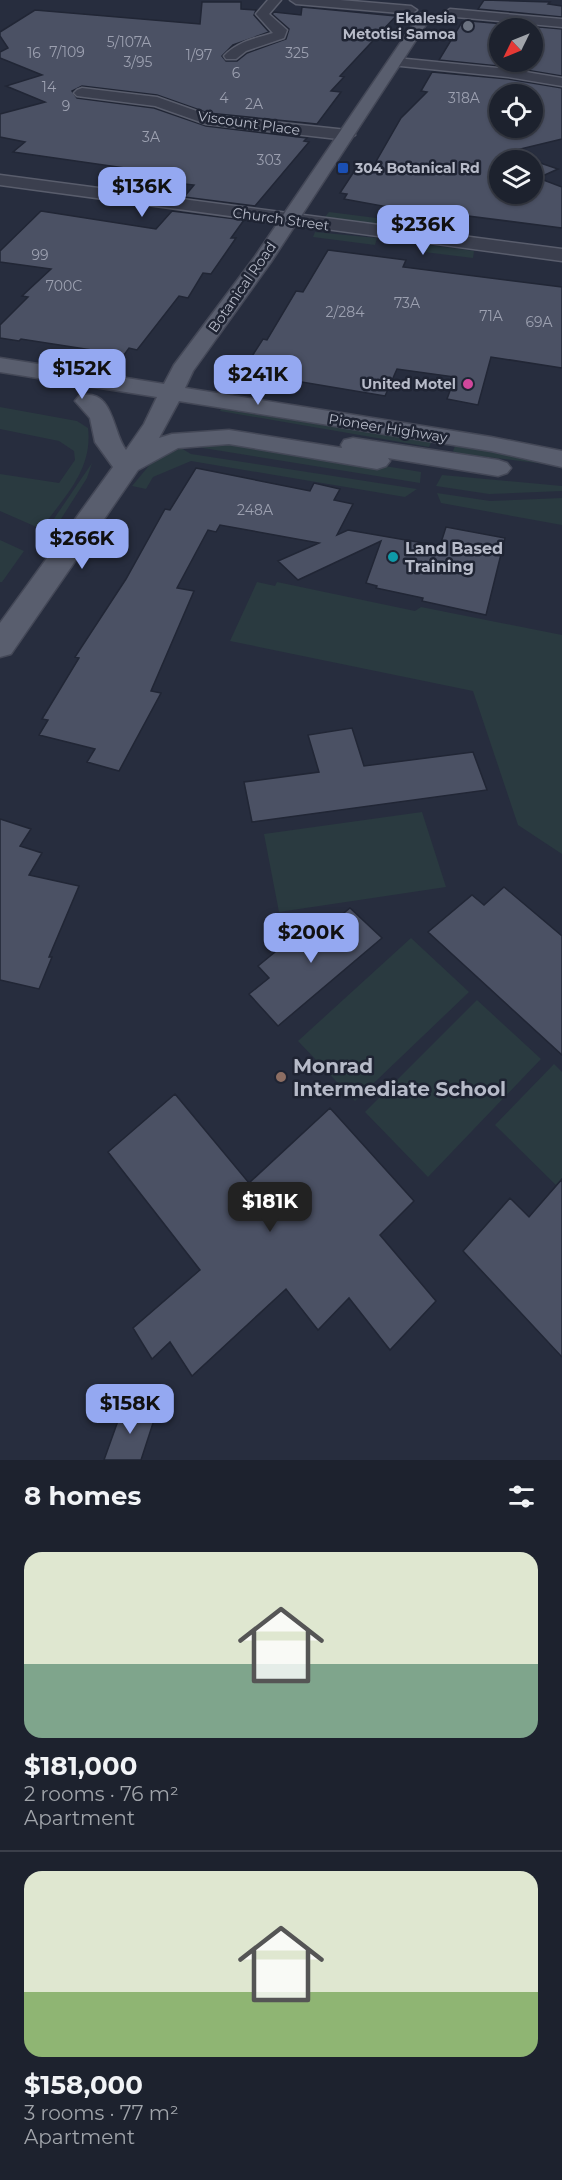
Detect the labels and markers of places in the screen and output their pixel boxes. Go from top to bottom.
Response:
place label: Ekalesia Metotisi Samoa [343,9,456,43]
marker: Ekalesia Metotisi Samoa [461,19,475,33]
place label: 304 Botanical Rd [354,159,480,177]
marker: 304 Botanical Rd [336,161,350,175]
pin: $136K [100,167,184,218]
pin: $236K [381,205,465,256]
pin: $152K [40,349,124,400]
pin: $241K [216,355,300,406]
place label: United Motel [361,375,456,393]
marker: United Motel [461,377,475,391]
pin: $266K [40,519,124,570]
place label: Land Based Training [405,539,503,576]
marker: Land Based Training [386,550,400,564]
pin: $200K [269,913,353,964]
place label: Monrad Intermediate School [293,1054,506,1101]
marker: Monrad Intermediate School [274,1070,288,1084]
pin: $181K [228,1182,312,1233]
pin: $158K [88,1384,172,1435]

